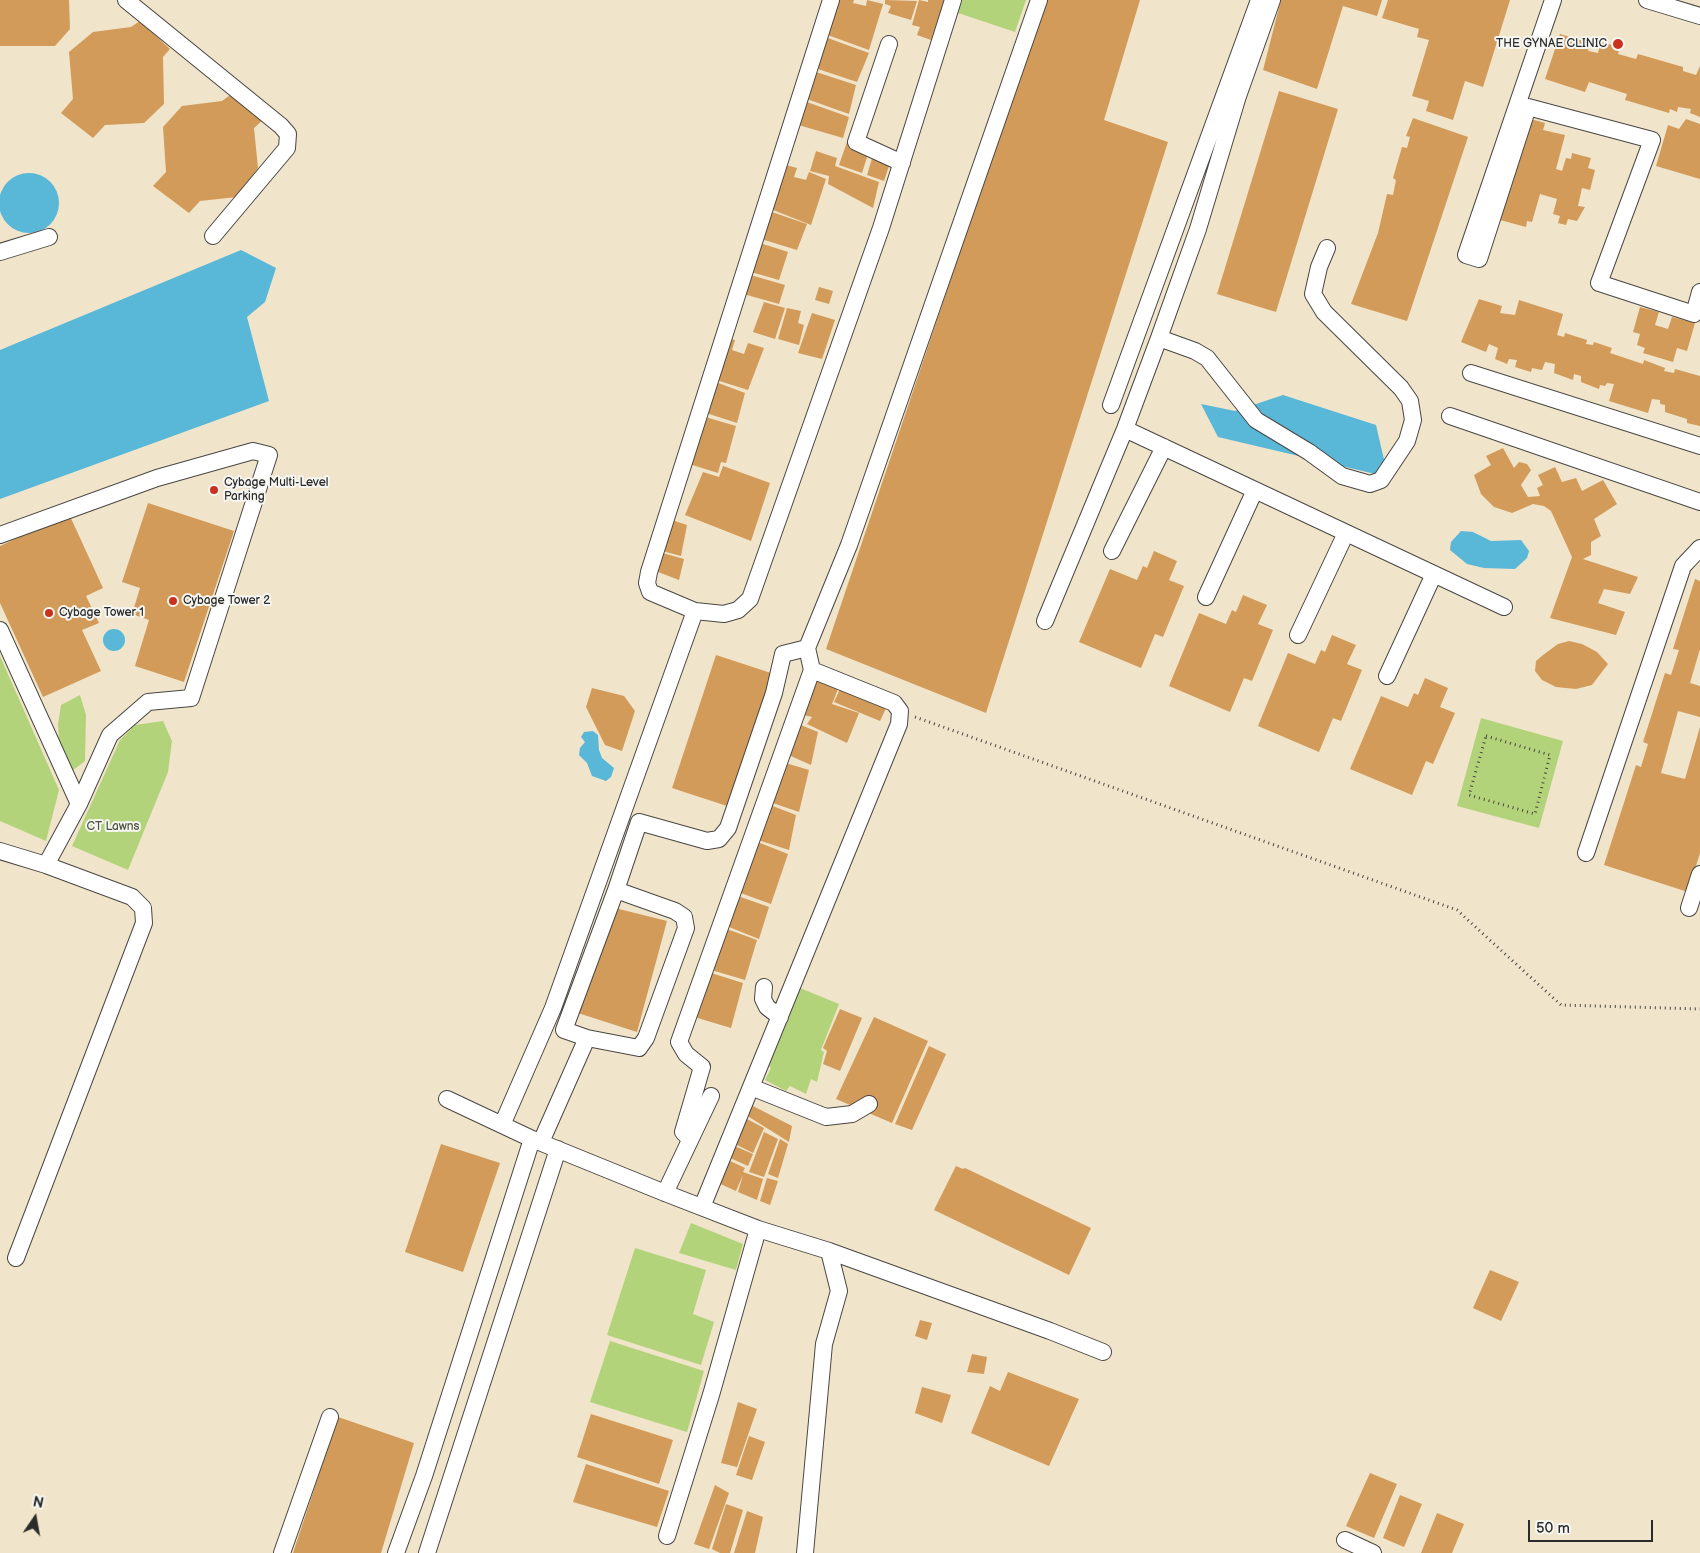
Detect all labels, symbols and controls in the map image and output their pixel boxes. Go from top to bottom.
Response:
place label: THE GYNAE CLINIC [1496,37,1607,51]
marker: THE GYNAE CLINIC [1611,37,1625,51]
place label: Cybage Multi-Level Parking [224,476,328,504]
marker: Cybage Multi-Level Parking [208,484,220,496]
place label: Cybage Tower 2 [183,594,270,608]
marker: Cybage Tower 2 [167,595,179,607]
place label: Cybage Tower 1 [59,606,144,620]
marker: Cybage Tower 1 [43,607,55,619]
park label: CT Lawns [86,820,140,834]
north arrow [10,1493,60,1543]
text: N [31,1493,45,1512]
scale bar [1530,1510,1655,1542]
text: 50 m [1536,1519,1570,1538]

